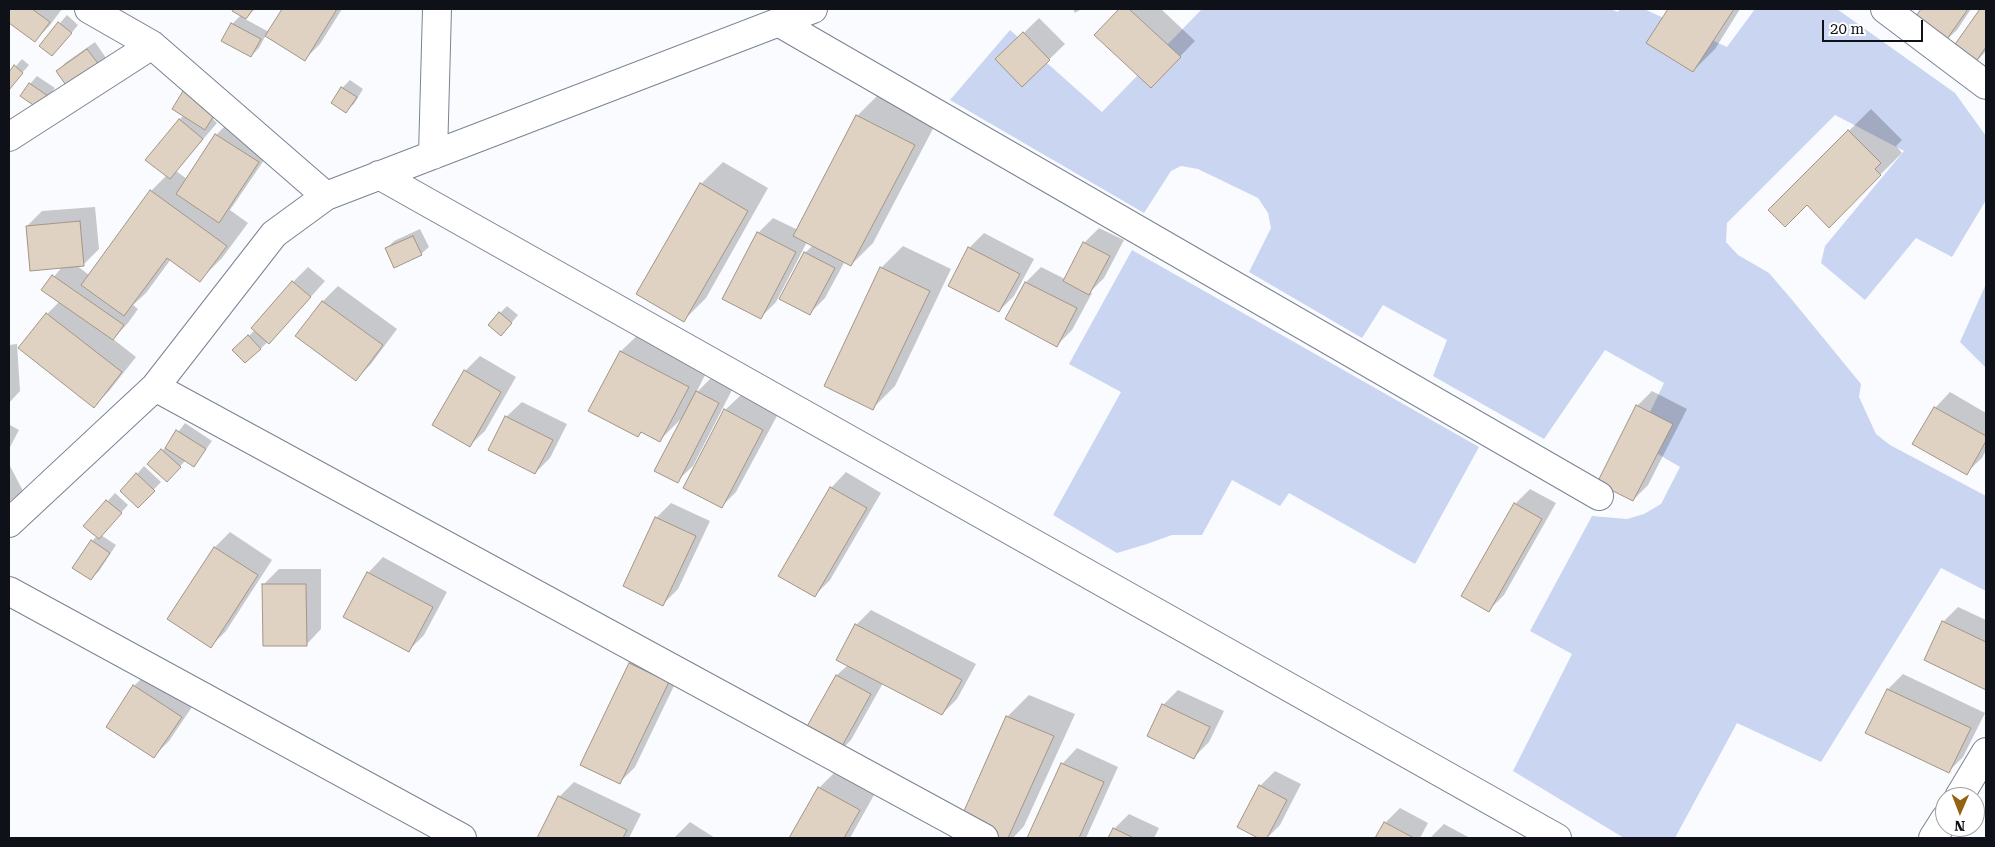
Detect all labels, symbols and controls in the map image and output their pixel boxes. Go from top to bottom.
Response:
scale bar [1825,10,1926,42]
text: 20 m [1830,20,1864,38]
north arrow [1935,787,1985,837]
text: N [1954,818,1965,834]

